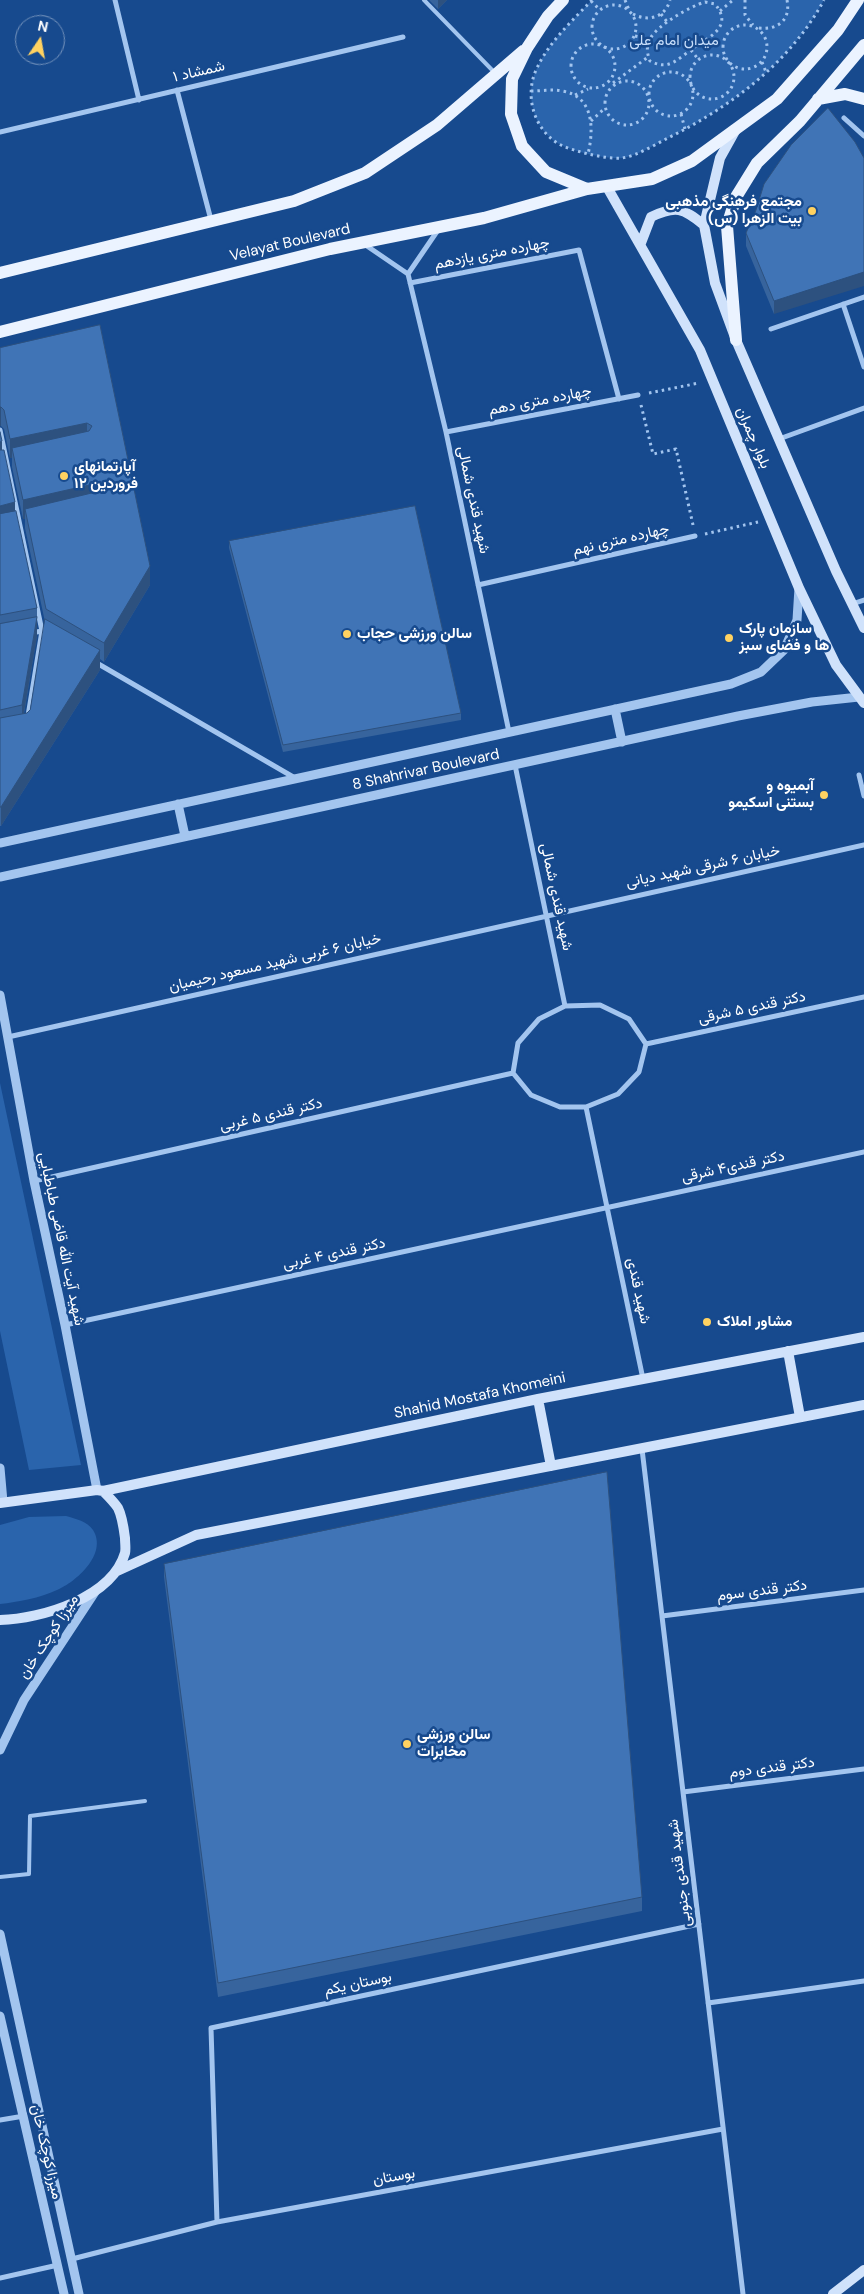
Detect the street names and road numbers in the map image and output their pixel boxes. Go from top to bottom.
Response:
street label: شمشاد ۱ [171,57,227,87]
street label: Velayat Boulevard [228,220,352,266]
street label: چهارده متری یازدهم [433,234,551,274]
street label: چهارده متری دهم [487,382,593,420]
street label: بلوار چمران [732,404,774,472]
street label: شهید قندی شمالی [453,445,493,555]
street label: چهارده متری نهم [571,520,671,560]
street label: 8 Shahrivar Boulevard [351,746,501,794]
street label: شهید قندی شمالی [536,842,576,952]
street label: خیابان ۶ شرقی شهید دیانی [624,842,782,892]
street label: خیابان ۶ غربی شهید مسعود رحیمیان [167,930,383,996]
street label: دکتر قندی ۵ شرقی [697,988,807,1028]
street label: دکتر قندی ۵ غربی [218,1094,324,1136]
street label: دکتر قندی۴ شرقی [680,1147,786,1187]
street label: شهید آیت الله قاضی طباطبایی [34,1151,88,1327]
street label: دکتر قندی ۴ غربی [281,1234,387,1274]
street label: شهید قندی [622,1256,654,1326]
street label: Shahid Mostafa Khomeini [393,1369,567,1423]
street label: دکتر قندی سوم [716,1577,808,1605]
street label: میرزا کوچک خان [15,1592,83,1682]
street label: دکتر قندی دوم [728,1754,816,1782]
street label: شهید قندی جنوبی [664,1818,696,1928]
street label: بوستان یکم [323,1968,393,2000]
street label: میرزا کوچک خان [26,2103,66,2201]
street label: بوستان [371,2164,417,2190]

